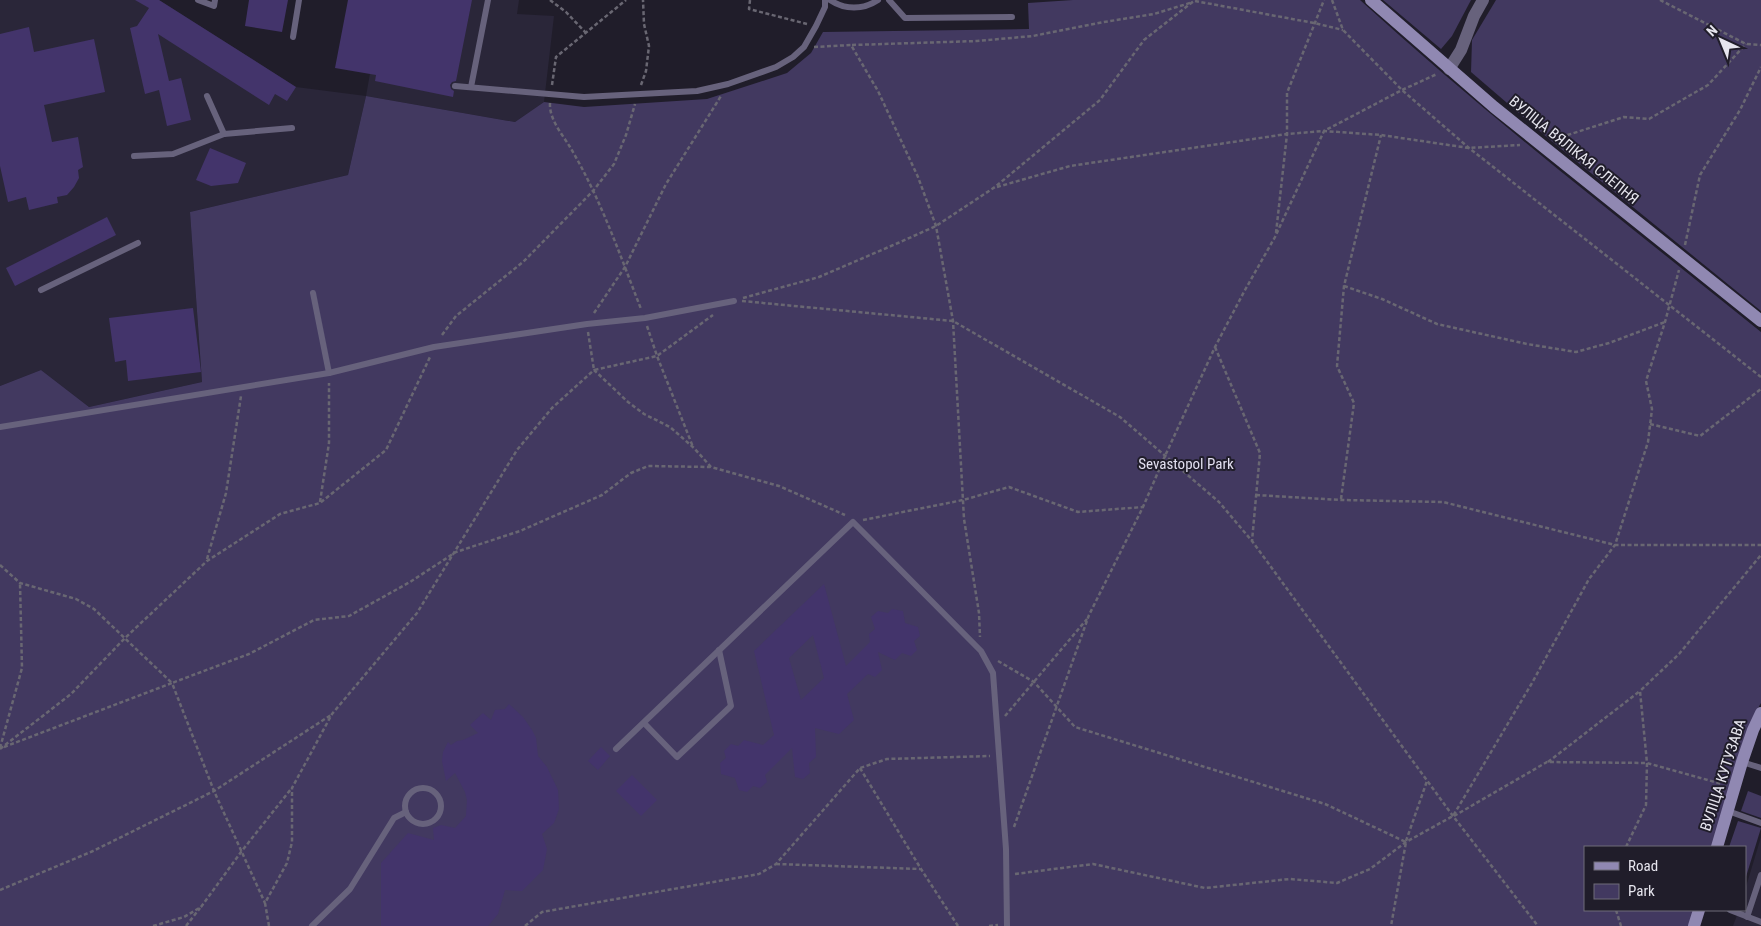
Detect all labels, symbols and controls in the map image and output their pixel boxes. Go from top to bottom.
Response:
north arrow [1696,15,1746,65]
text: N [1703,22,1721,39]
street label: ВУЛІЦА ВЯЛІКАЯ СЛЕПНЯ [1506,92,1642,208]
park label: Sevastopol Park [1138,455,1234,473]
street label: ВУЛІЦА КУТУЗАВА [1696,716,1750,833]
legend [1584,846,1746,911]
text: Road [1628,857,1658,875]
text: Park [1628,882,1655,900]

